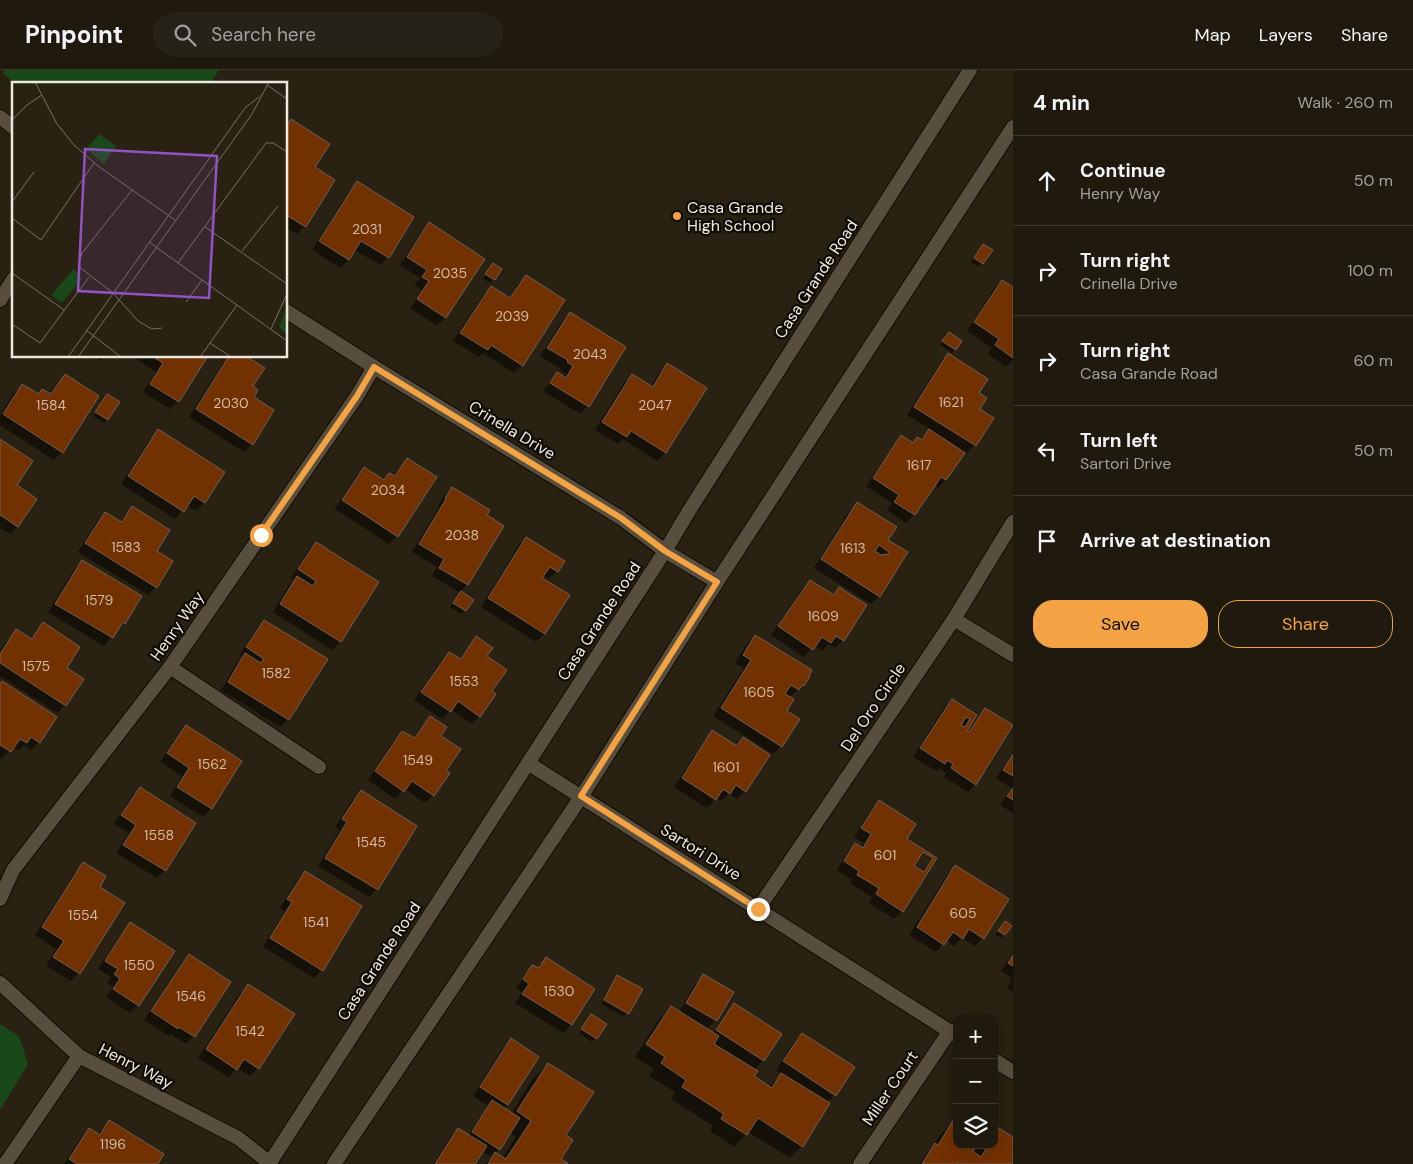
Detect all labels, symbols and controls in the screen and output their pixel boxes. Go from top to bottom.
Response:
search box [153,12,503,57]
text: Pinpoint [25,19,123,50]
icon: search [171,21,199,49]
text: Search here [211,22,316,47]
text: Map [1195,23,1231,47]
text: Layers [1259,23,1313,47]
text: Share [1341,23,1388,47]
inset map [12,82,288,358]
text: 4 min [1033,89,1090,117]
text: Walk · 260 m [1298,92,1393,113]
text: Continue [1080,158,1166,183]
icon: ahead [1033,167,1061,195]
text: 50 m [1354,170,1393,191]
text: Henry Way [1080,183,1160,204]
place label: Casa Grande High School [687,197,783,236]
marker: Casa Grande High School [671,210,683,222]
street label: Casa Grande Road [770,216,862,342]
house number: 2031 [352,220,382,238]
text: Turn right [1080,248,1170,273]
icon: right [1033,257,1061,285]
text: 100 m [1348,260,1393,281]
house number: 2035 [433,264,467,282]
text: Crinella Drive [1080,273,1178,294]
house number: 2039 [495,307,529,325]
text: Turn right [1080,338,1170,363]
house number: 2043 [573,345,607,363]
icon: right [1033,347,1061,375]
text: 60 m [1353,350,1393,371]
text: Casa Grande Road [1080,363,1218,384]
house number: 1621 [938,393,964,411]
house number: 2030 [213,394,249,412]
house number: 1584 [36,396,66,414]
street label: Crinella Drive [465,396,559,464]
house number: 2047 [638,396,672,414]
text: Turn left [1080,428,1158,453]
icon: left [1033,437,1061,465]
text: 50 m [1354,440,1393,461]
text: Sartori Drive [1080,453,1171,474]
house number: 1617 [906,456,932,474]
house number: 2034 [371,481,406,499]
route start [250,524,273,547]
house number: 2038 [445,526,479,544]
icon: arrive [1033,527,1061,555]
text: Arrive at destination [1080,528,1271,553]
house number: 1583 [111,538,141,556]
house number: 1613 [840,539,866,557]
street label: Casa Grande Road [553,558,645,684]
street label: Henry Way [145,587,209,665]
house number: 1579 [85,591,113,609]
button: Save [1033,600,1208,648]
button: Share [1218,600,1393,648]
house number: 1609 [807,607,839,625]
house number: 1575 [22,657,50,675]
street label: Del Oro Circle [836,659,910,755]
house number: 1582 [261,664,291,682]
house number: 1553 [449,672,479,690]
house number: 1605 [743,683,775,701]
house number: 1549 [403,751,433,769]
house number: 1562 [197,755,227,773]
house number: 1601 [712,758,740,776]
street label: Sartori Drive [657,819,745,885]
house number: 1558 [144,826,174,844]
house number: 1545 [356,833,386,851]
house number: 601 [874,846,896,864]
street label: Casa Grande Road [333,898,425,1024]
route end [747,898,770,921]
house number: 605 [950,904,976,922]
house number: 1554 [68,906,98,924]
house number: 1541 [303,913,329,931]
house number: 1550 [123,956,155,974]
house number: 1530 [544,982,574,1000]
house number: 1546 [176,987,206,1005]
map controls [953,1014,998,1149]
button: + [953,1014,998,1059]
house number: 1542 [235,1022,265,1040]
street label: Henry Way [95,1038,177,1094]
street label: Miller Court [857,1046,923,1130]
button: − [953,1059,998,1104]
button: layers [953,1104,998,1149]
house number: 1196 [100,1135,126,1153]

